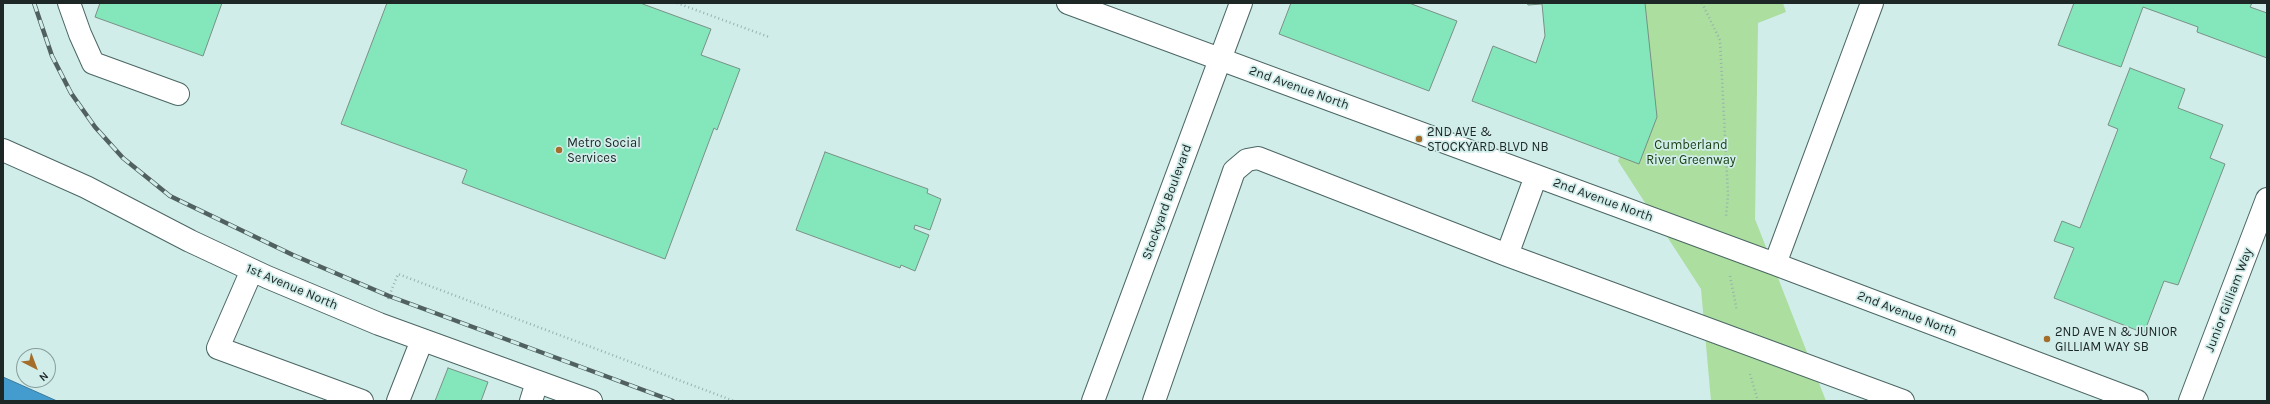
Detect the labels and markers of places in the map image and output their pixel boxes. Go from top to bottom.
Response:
place label: 2ND AVE & STOCKYARD BLVD NB [1427,124,1548,155]
marker: 2ND AVE & STOCKYARD BLVD NB [1414,134,1424,144]
place label: Metro Social Services [567,135,641,166]
marker: Metro Social Services [554,145,564,155]
place label: 2ND AVE N & JUNIOR GILLIAM WAY SB [2055,324,2177,355]
marker: 2ND AVE N & JUNIOR GILLIAM WAY SB [2042,334,2052,344]

